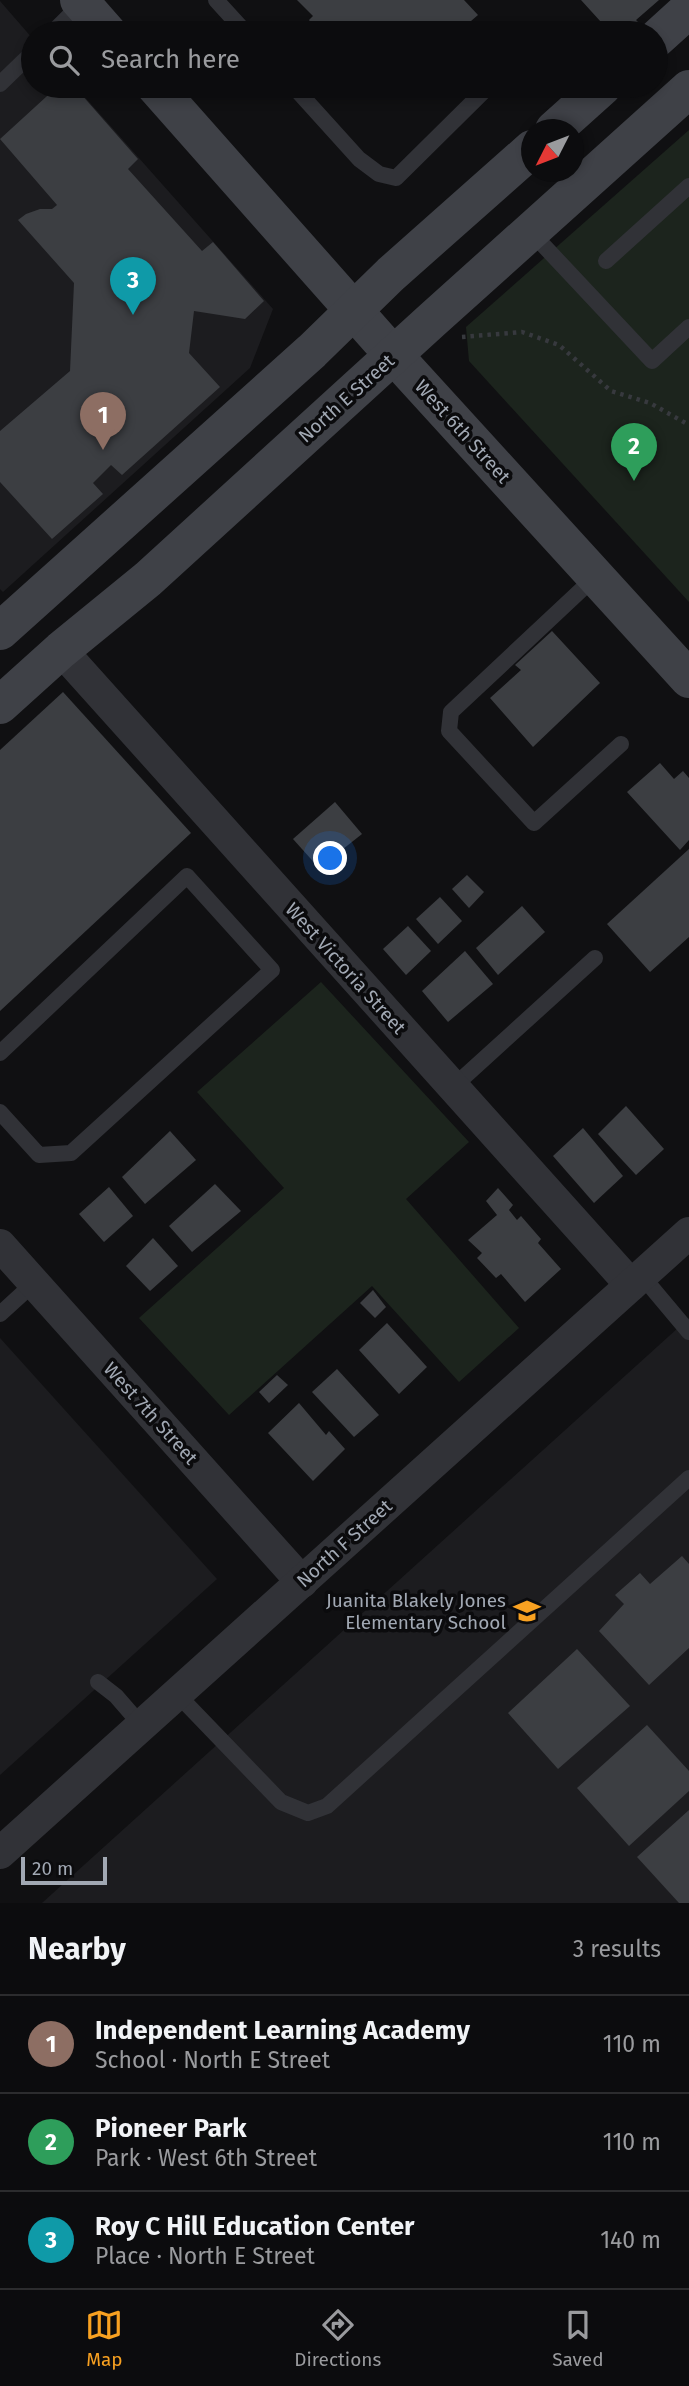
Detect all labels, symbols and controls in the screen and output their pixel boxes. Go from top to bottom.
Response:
search box [21,21,668,98]
icon: search [45,41,83,79]
text: Search here [101,44,240,75]
north arrow [521,119,584,182]
pin: 3 [110,257,156,315]
street label: North E Street [294,349,399,447]
street label: West 6th Street [410,375,515,488]
pin: 1 [80,392,126,450]
pin: 2 [611,423,657,481]
your location [313,841,347,875]
street label: West Victoria Street [281,898,411,1039]
street label: West 7th Street [99,1357,203,1469]
street label: North F Street [292,1494,397,1592]
place label: Juanita Blakely Jones Elementary School [326,1589,506,1634]
school or university icon: Juanita Blakely Jones Elementary School [512,1596,542,1626]
scale bar [21,1854,107,1886]
text: 20 m [32,1857,73,1880]
text: Nearby [28,1931,126,1967]
text: 3 results [573,1935,661,1963]
text: Independent Learning Academy [95,2015,470,2046]
text: 1 [46,2030,56,2058]
text: 110 m [603,2030,661,2058]
text: School · North E Street [95,2046,330,2074]
text: Pioneer Park [95,2113,247,2144]
text: 2 [45,2128,57,2156]
text: 110 m [603,2128,661,2156]
text: Park · West 6th Street [95,2144,317,2172]
text: Roy C Hill Education Center [95,2211,415,2242]
text: 3 [45,2226,57,2254]
text: 140 m [600,2226,661,2254]
text: Place · North E Street [95,2242,315,2270]
tab: Map [85,2306,123,2371]
tab: Directions [294,2306,381,2371]
tab: Saved [552,2306,604,2371]

